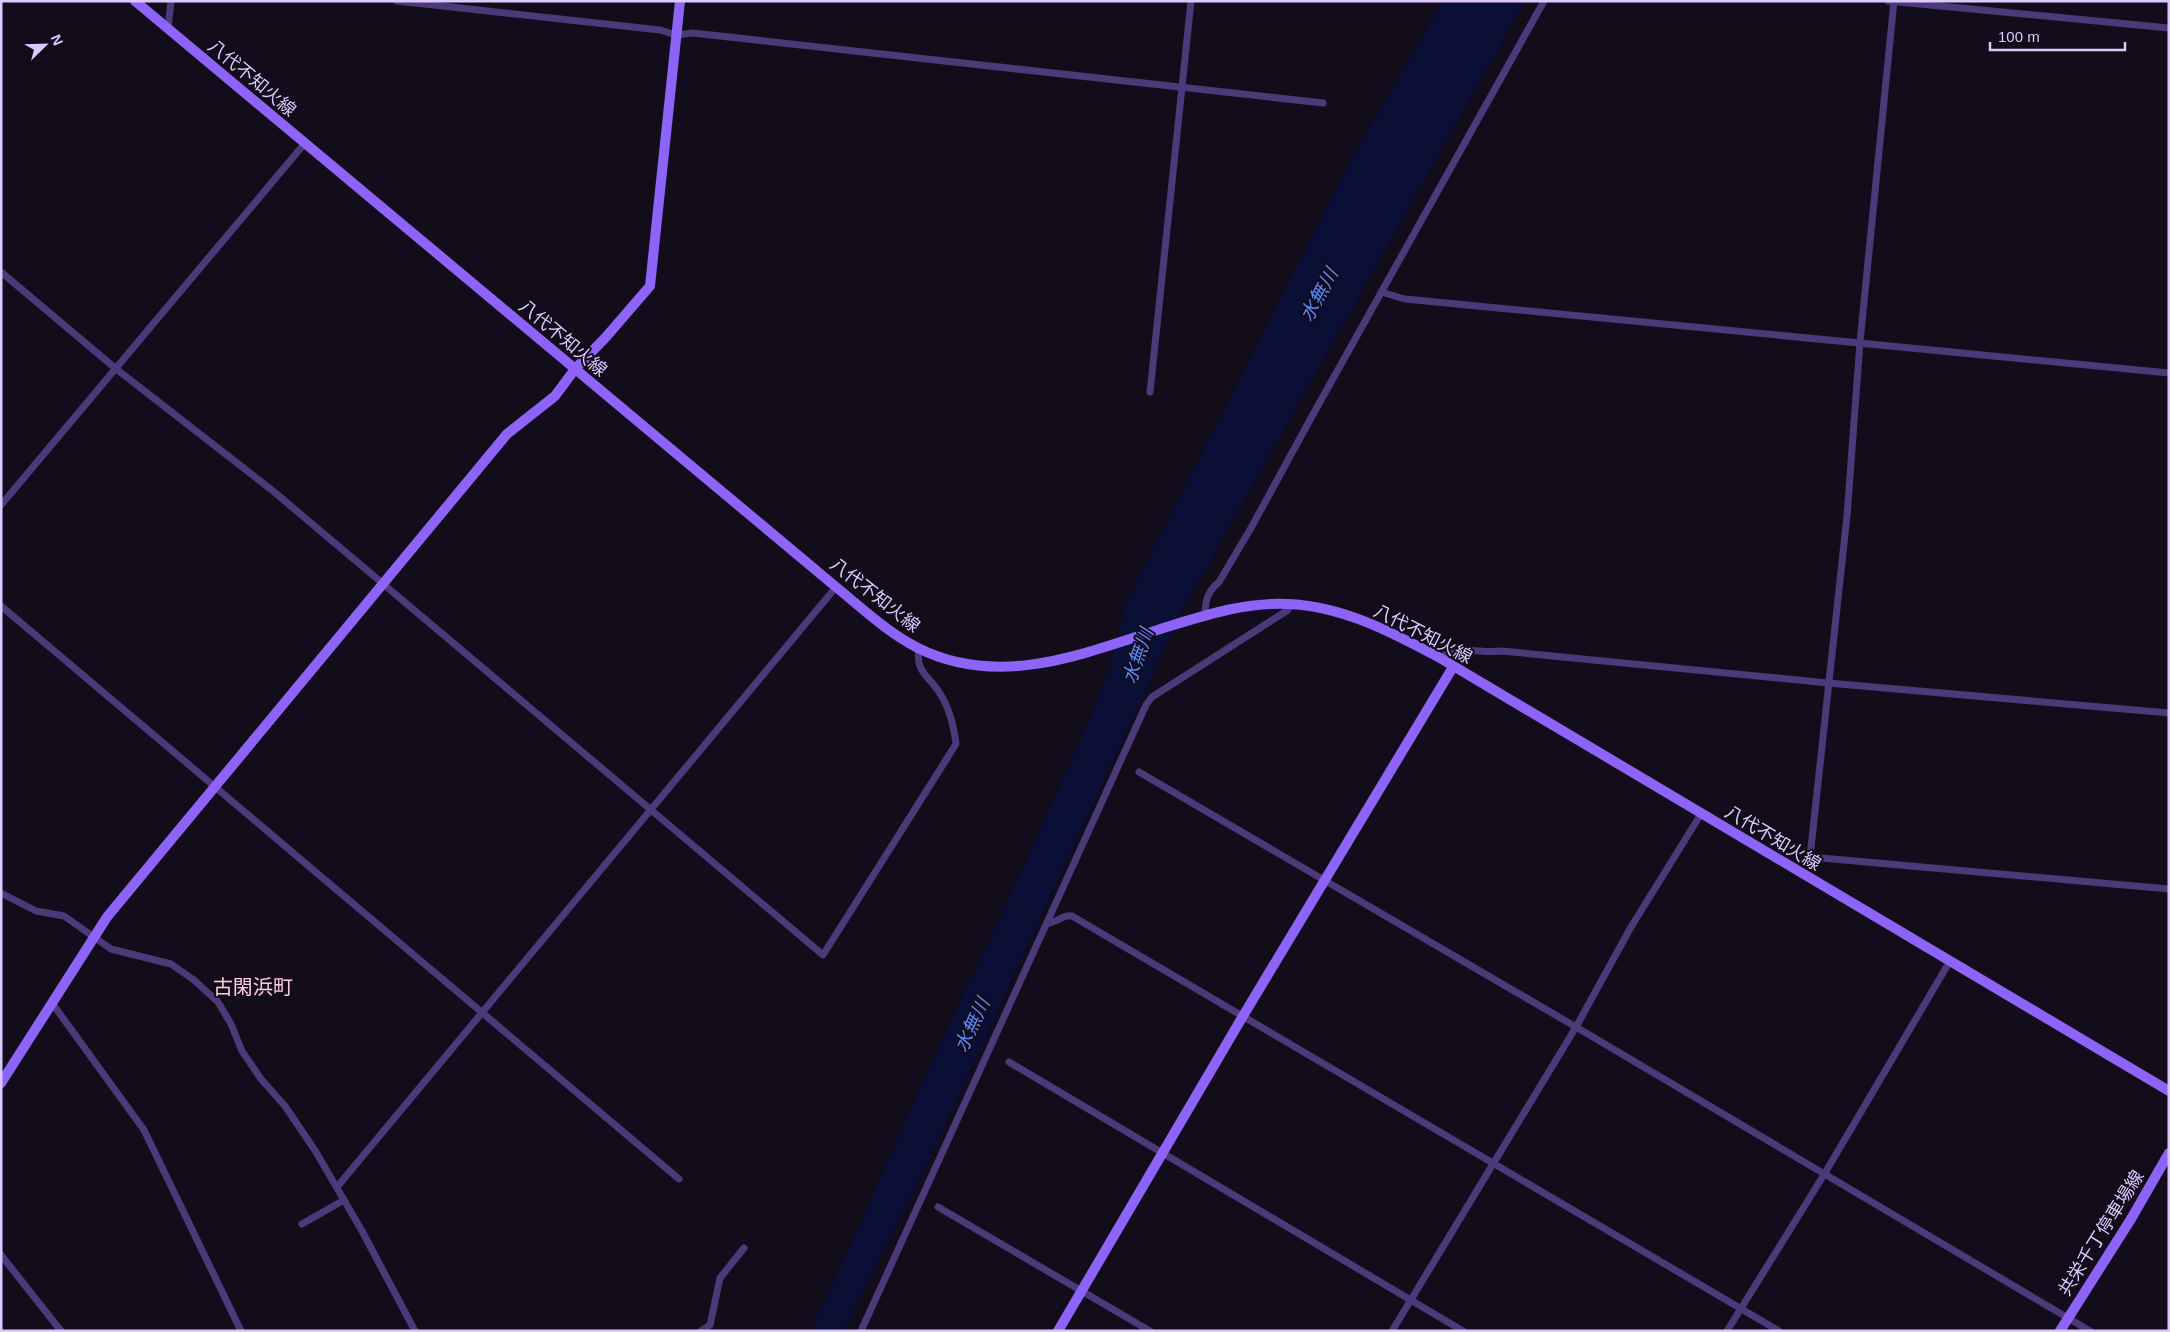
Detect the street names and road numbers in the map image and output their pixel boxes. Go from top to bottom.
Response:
street label: 八代不知火線 [204,36,300,120]
street label: 八代不知火線 [515,296,611,380]
street label: 八代不知火線 [826,554,924,636]
street label: 八代不知火線 [1370,601,1476,667]
street label: 八代不知火線 [1722,802,1824,874]
street label: 共栄千丁停車場線 [2054,1167,2148,1299]

